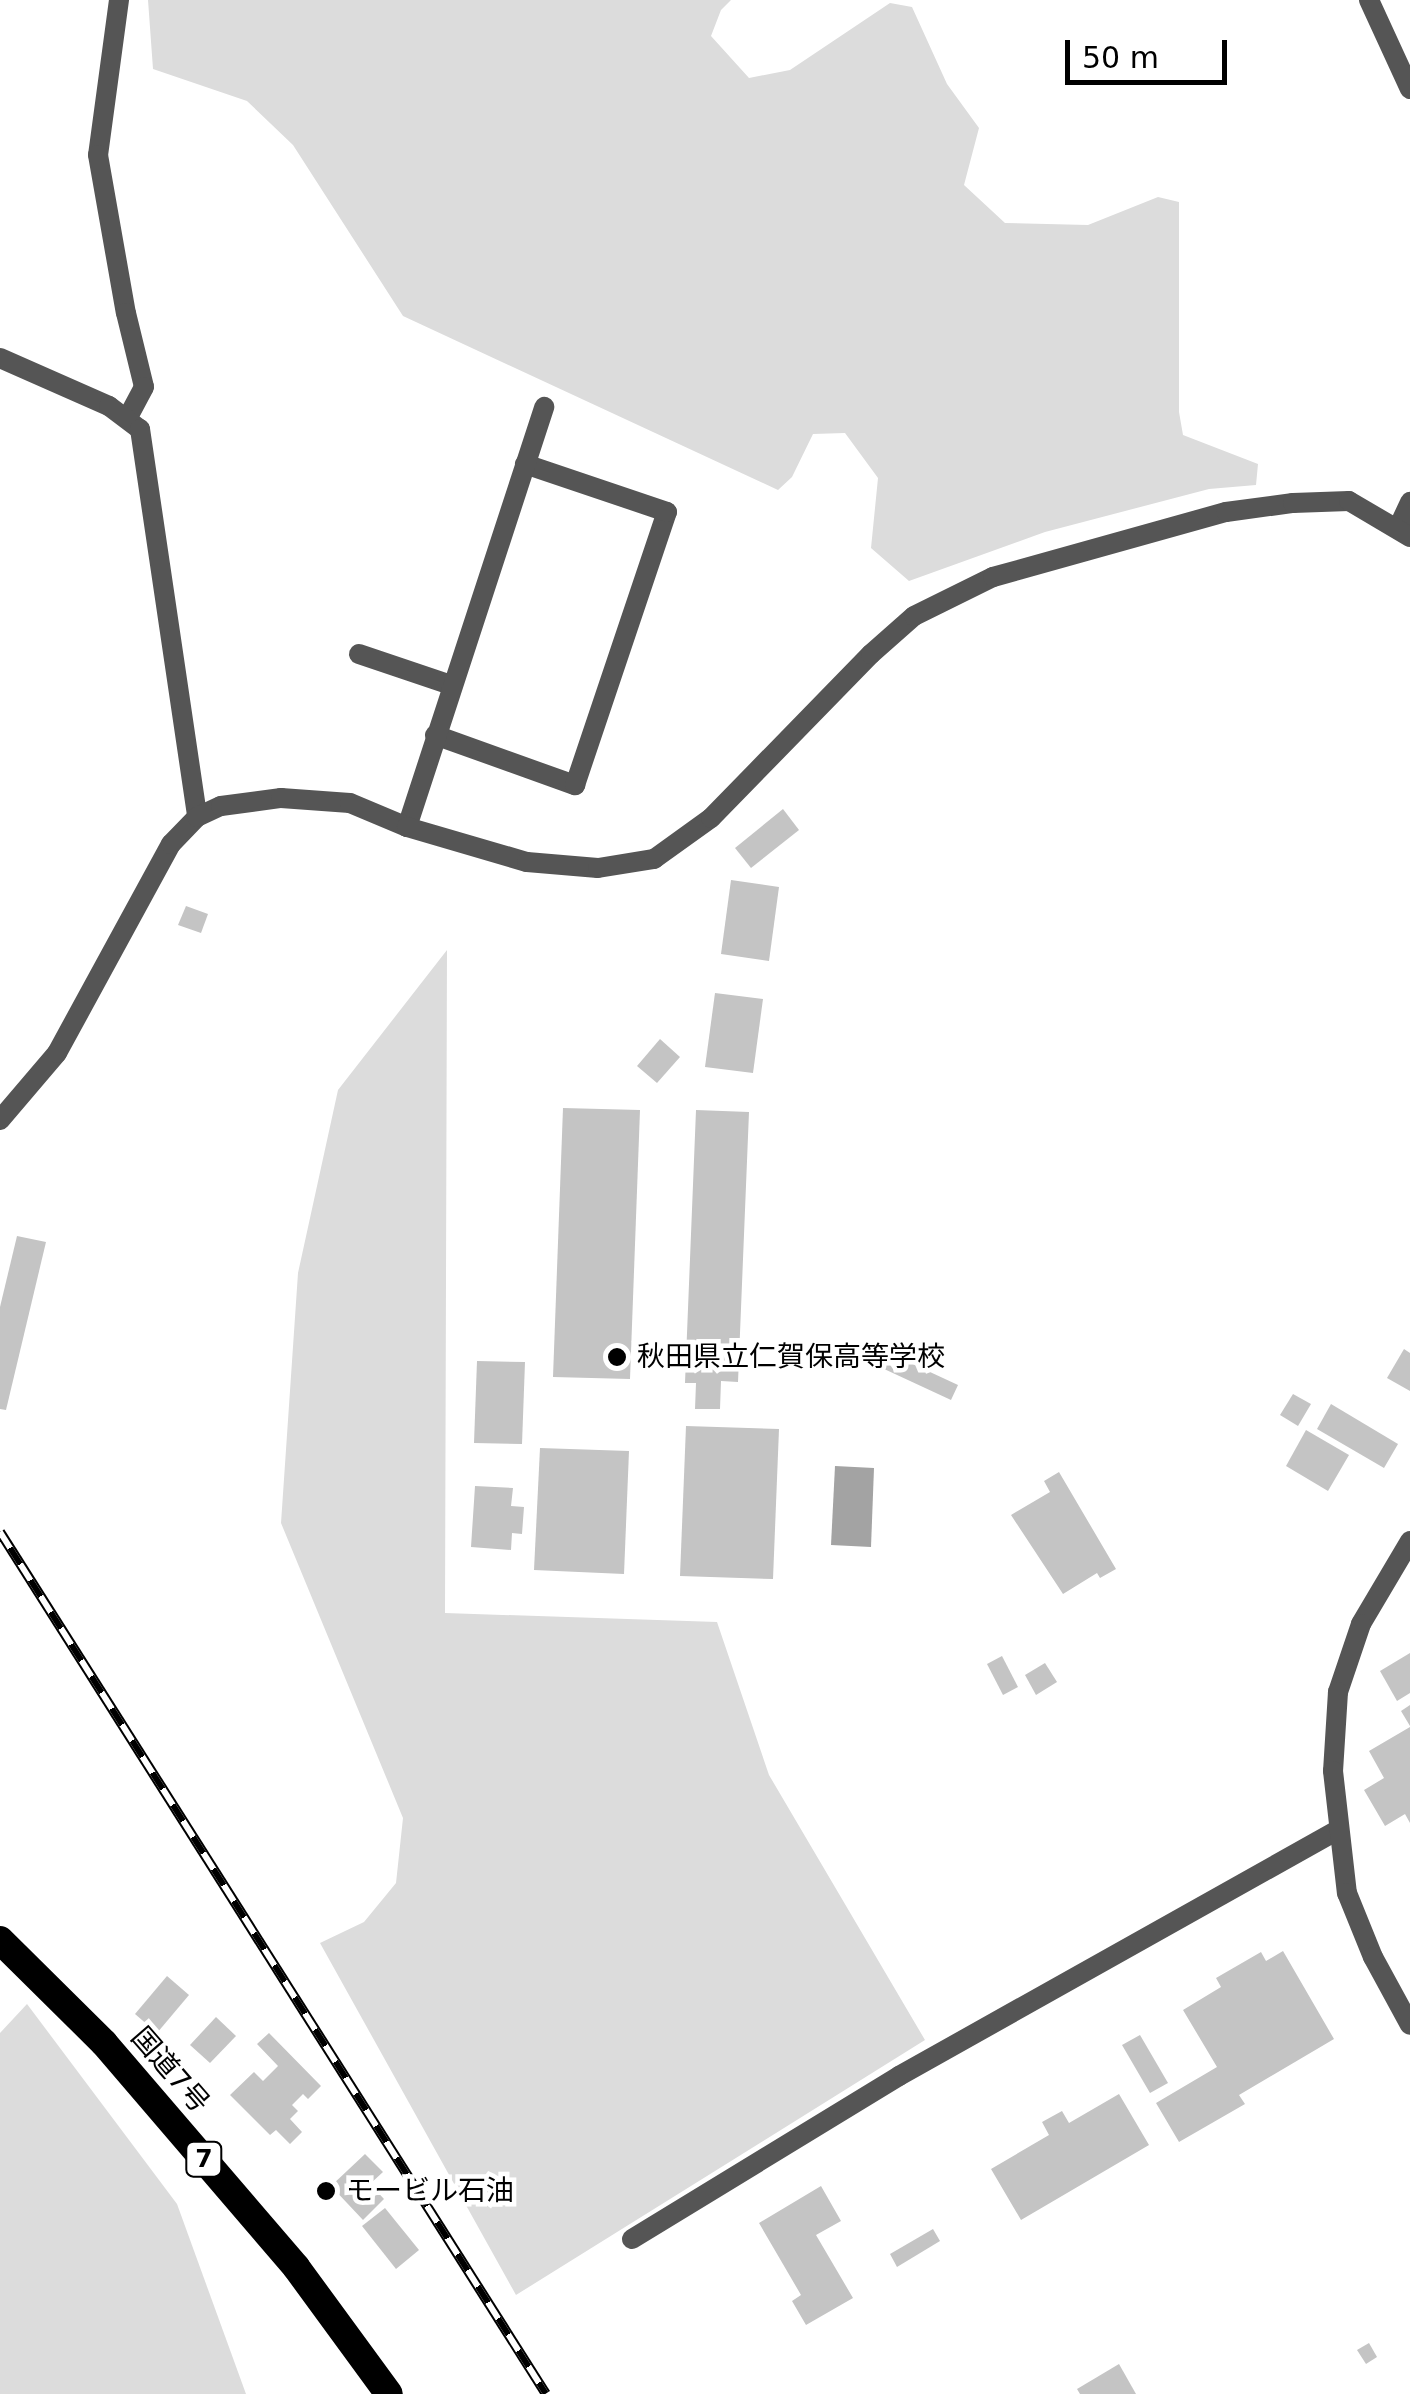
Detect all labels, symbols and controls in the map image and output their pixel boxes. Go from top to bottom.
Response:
scale bar [1070,20,1232,82]
text: 50 m [1082,40,1159,75]
place label: 秋田県立仁賀保高等学校 [637,1340,945,1374]
marker: 秋田県立仁賀保高等学校 [606,1346,628,1368]
street label: 国道7号 [124,2021,216,2119]
road number: 7 [184,2139,224,2179]
place label: モービル石油 [346,2174,514,2208]
marker: モービル石油 [315,2180,337,2202]

